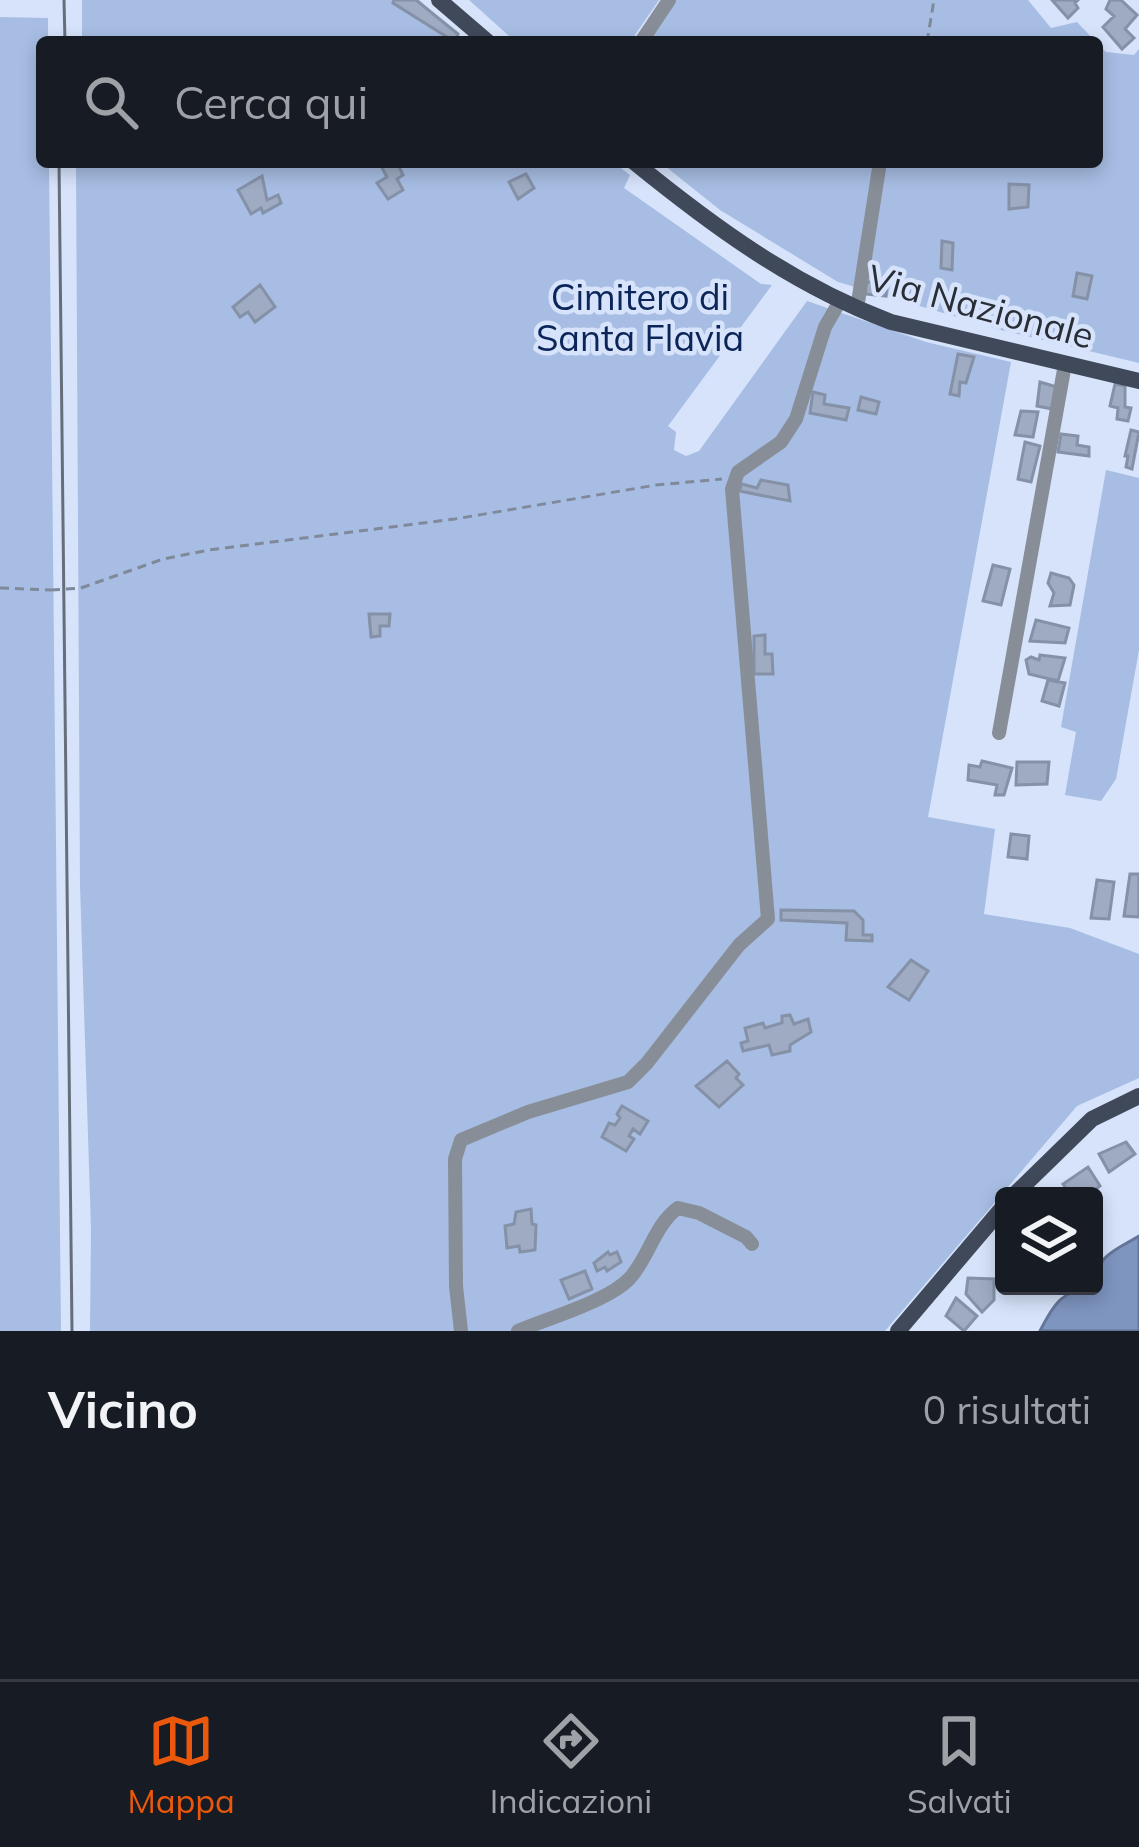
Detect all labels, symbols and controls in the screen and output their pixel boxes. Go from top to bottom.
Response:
search box [36,36,1103,168]
icon: search [78,69,144,135]
text: Cerca qui [174,74,368,130]
street label: Via Nazionale [863,254,1099,358]
park label: Cimitero di Santa Flavia [536,274,744,360]
map controls [995,1187,1103,1295]
button: layers [995,1187,1103,1295]
text: Vicino [48,1377,198,1441]
text: 0 risultati [923,1385,1091,1434]
tab: Mappa [127,1708,235,1821]
tab: Indicazioni [490,1708,652,1821]
tab: Salvati [907,1708,1012,1821]

